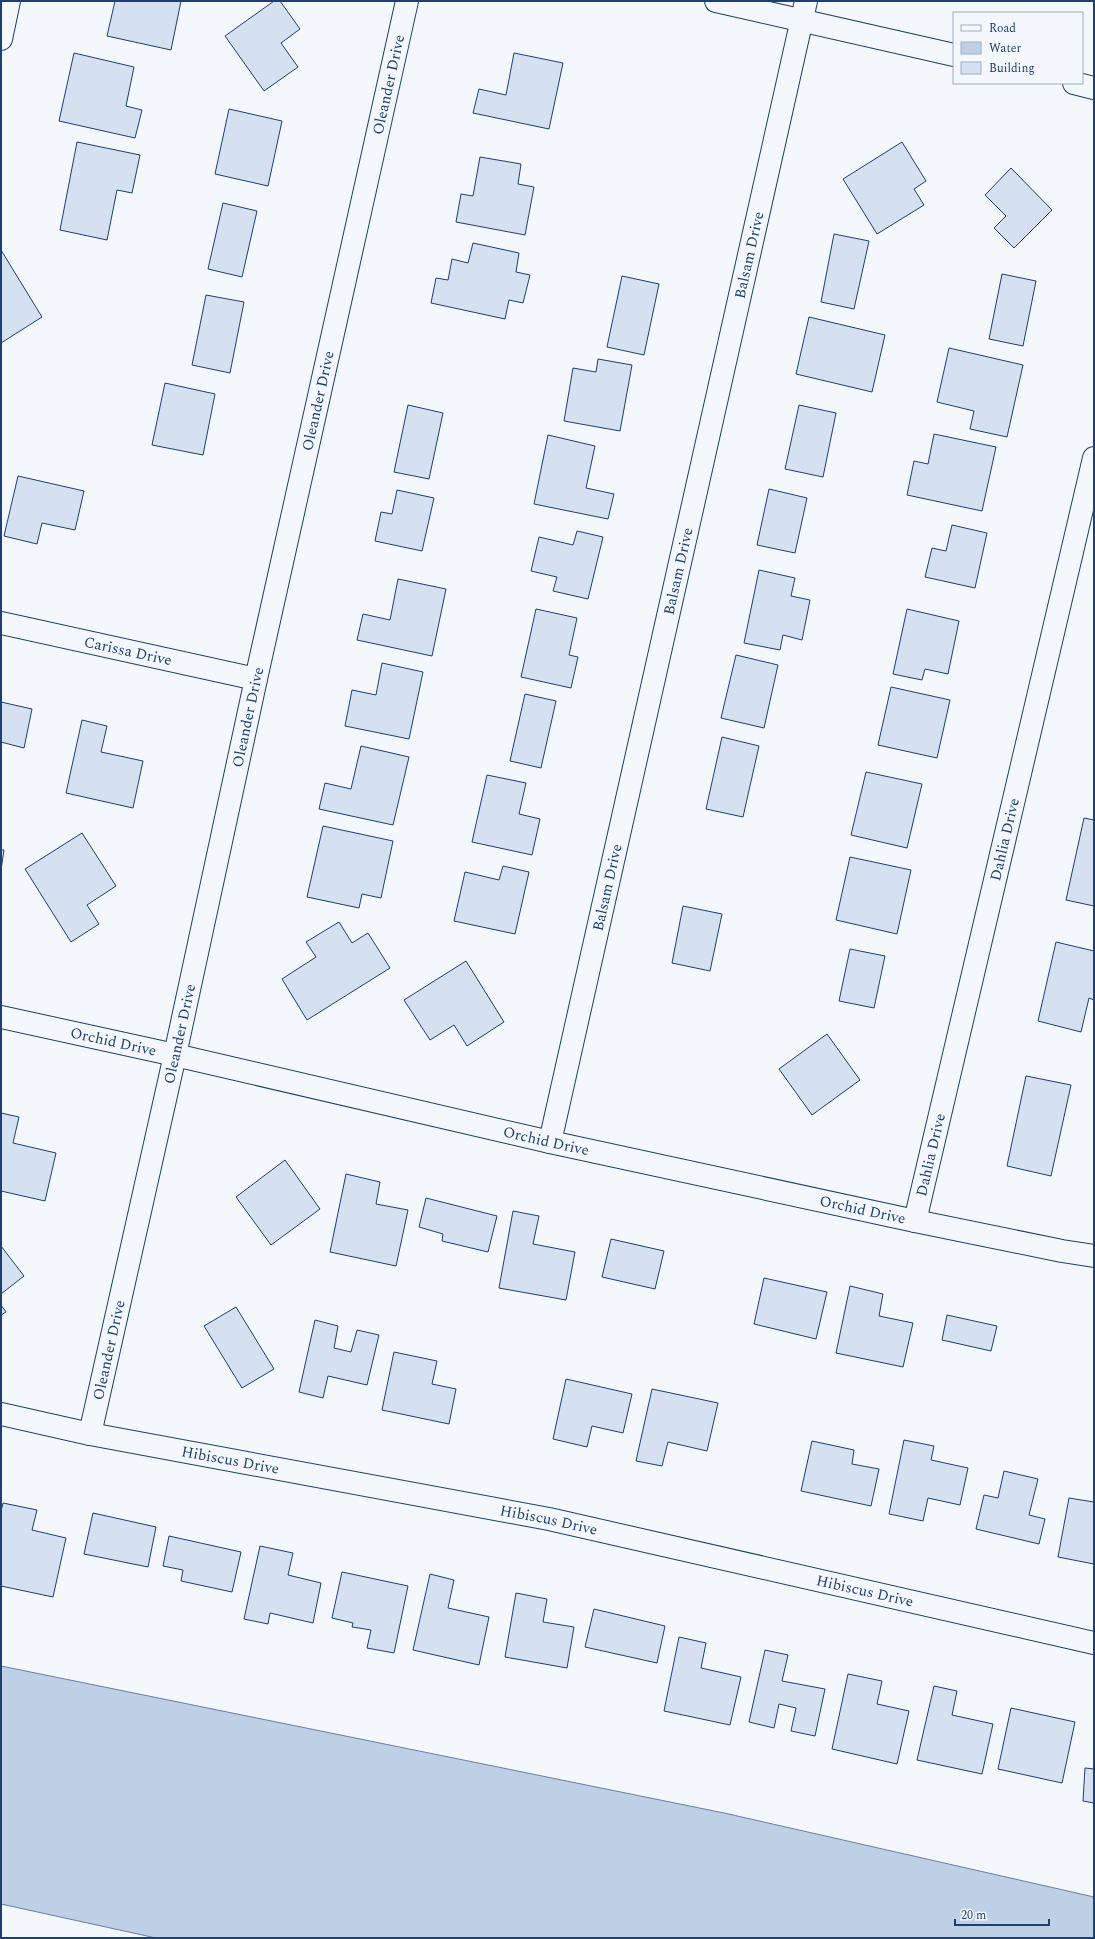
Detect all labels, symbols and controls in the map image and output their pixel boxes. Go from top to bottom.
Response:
legend [953,12,1083,84]
text: Road [989,19,1016,38]
street label: Oleander Drive [366,32,411,137]
text: Water [989,39,1021,58]
text: Building [989,59,1035,78]
street label: Balsam Drive [728,209,770,301]
street label: Oleander Drive [296,349,340,453]
street label: Balsam Drive [657,525,699,617]
street label: Carissa Drive [82,630,174,672]
street label: Oleander Drive [226,665,270,770]
street label: Dahlia Drive [984,796,1025,883]
street label: Balsam Drive [586,841,628,933]
street label: Oleander Drive [157,982,202,1086]
street label: Orchid Drive [68,1021,159,1062]
street label: Dahlia Drive [910,1111,951,1199]
street label: Orchid Drive [501,1120,591,1162]
street label: Orchid Drive [817,1189,908,1230]
street label: Oleander Drive [86,1298,131,1402]
street label: Hibiscus Drive [180,1440,281,1480]
street label: Hibiscus Drive [498,1499,600,1541]
street label: Hibiscus Drive [814,1569,916,1613]
scale bar [955,1901,1049,1927]
text: 20 m [961,1906,986,1925]

